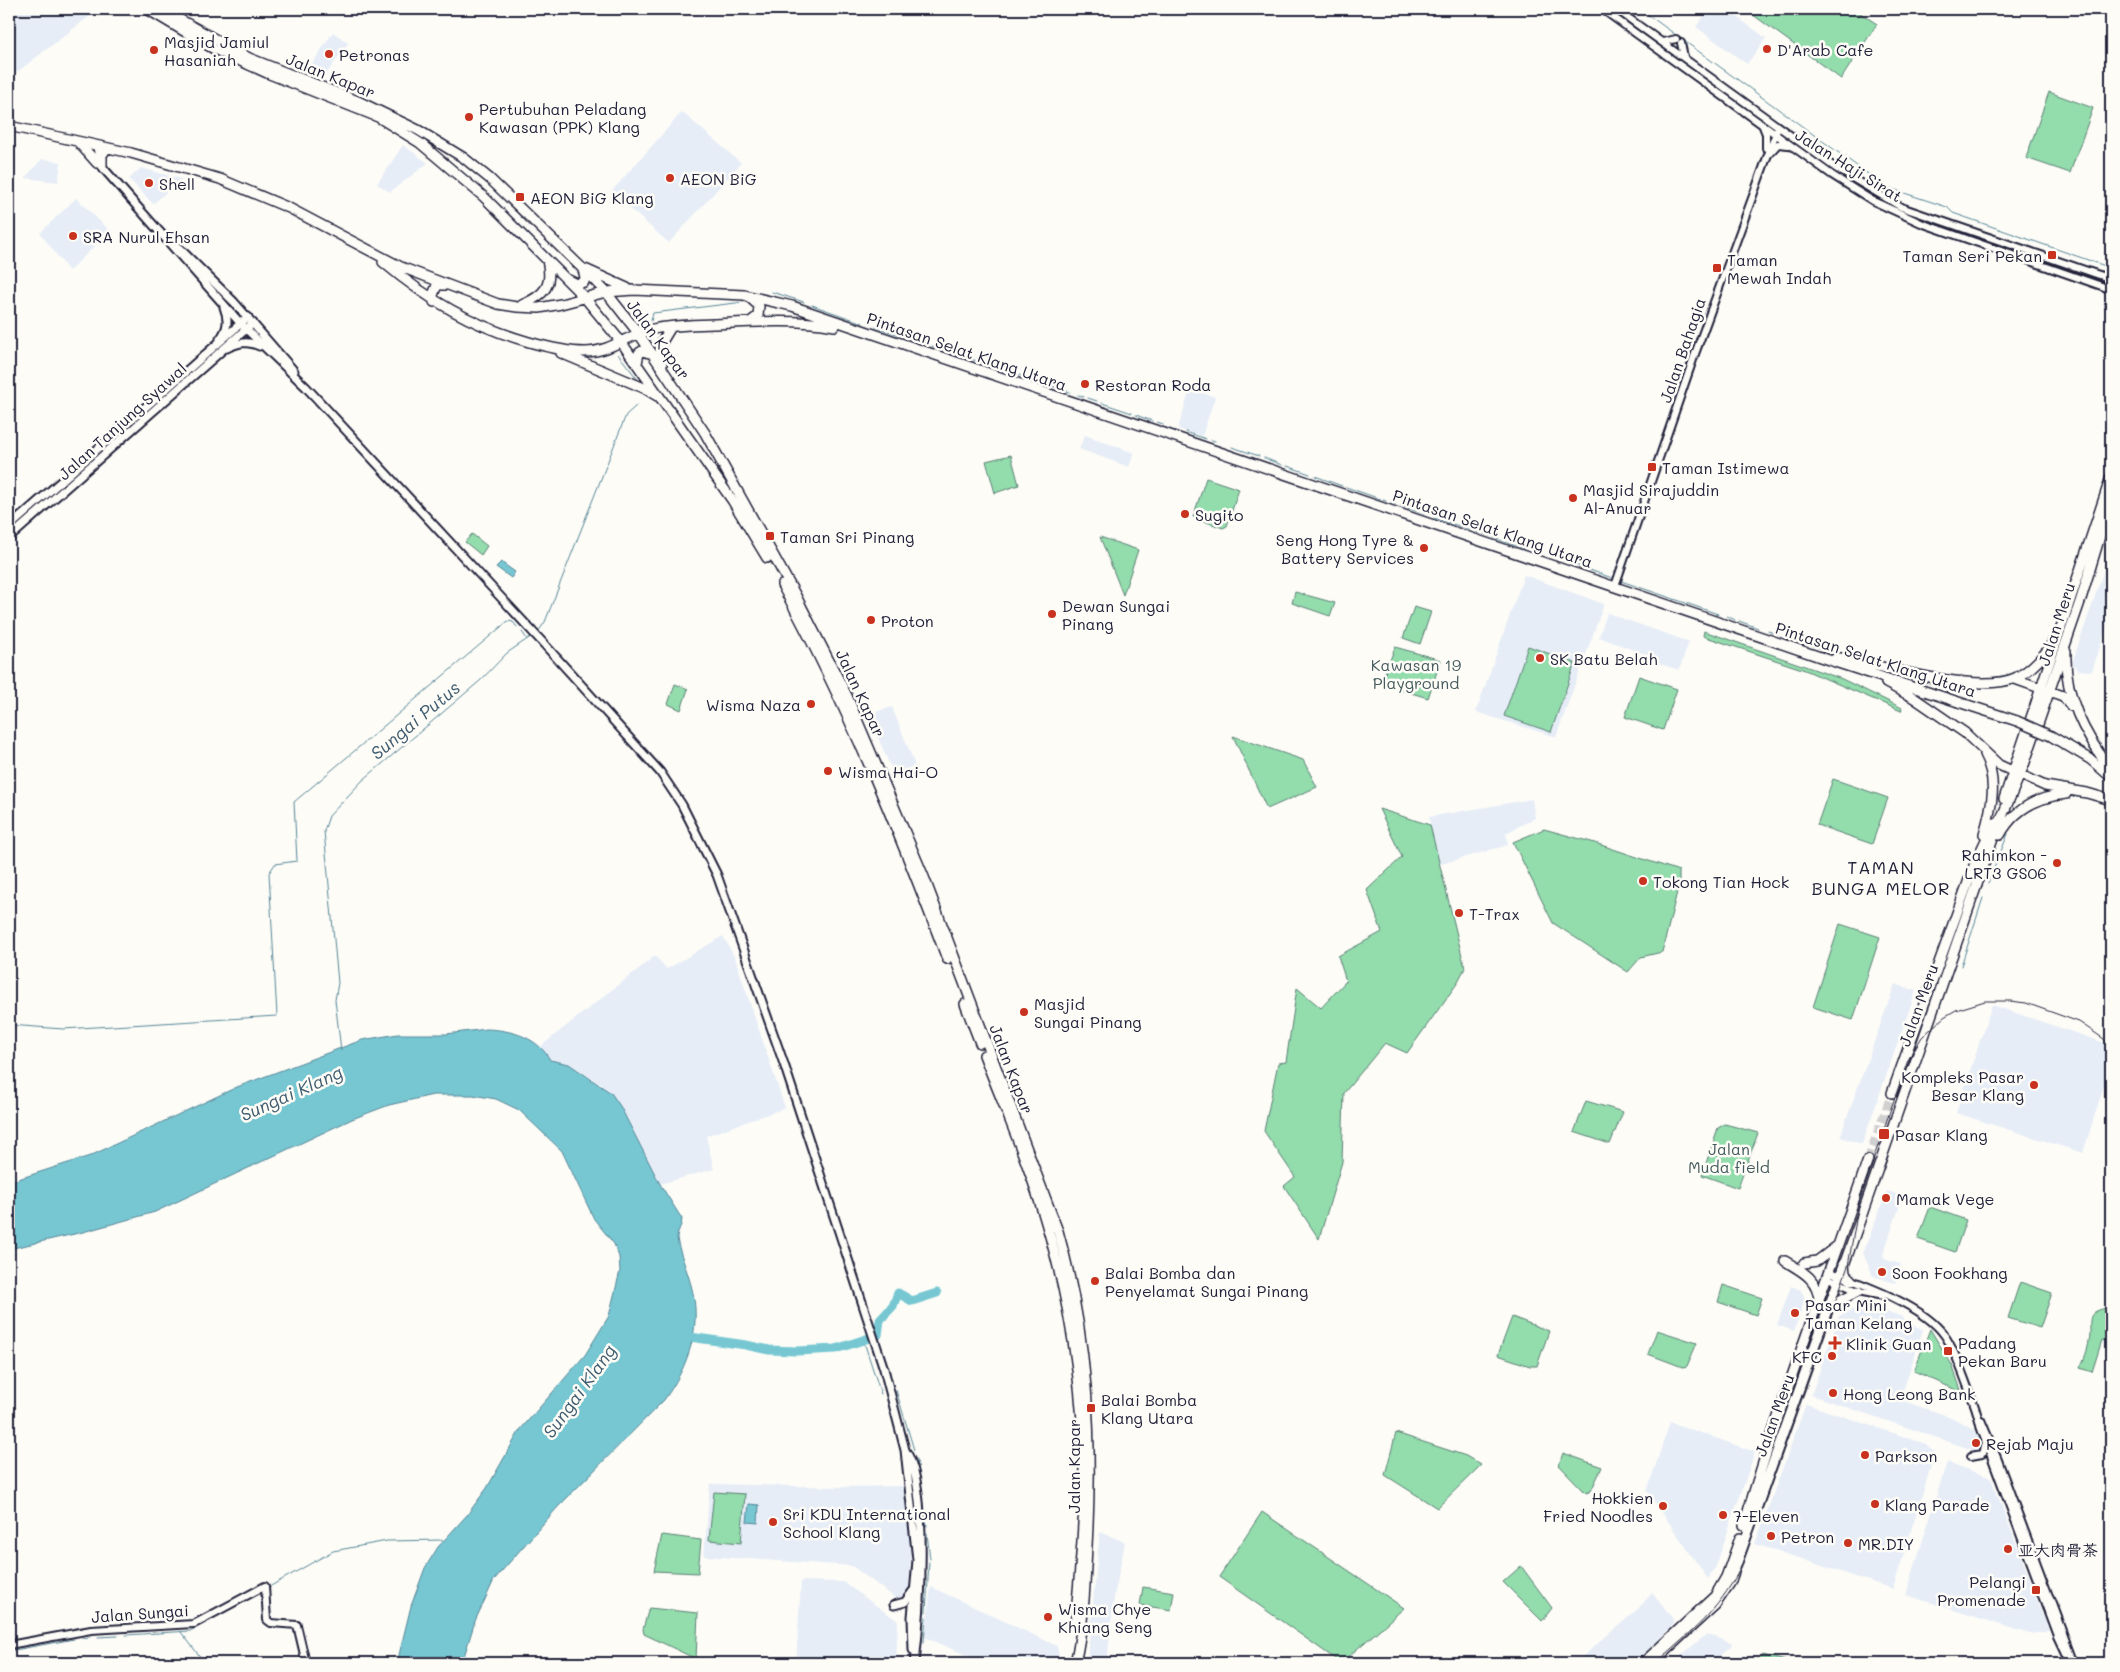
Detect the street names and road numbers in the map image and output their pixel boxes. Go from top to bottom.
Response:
street label: Jalan Kapar [283,48,379,102]
street label: Jalan Haji Sirat [1792,124,1906,206]
street label: Jalan Kapar [623,295,695,383]
street label: Jalan Bahagia [1654,295,1710,405]
street label: Pintasan Selat Klang Utara [864,307,1070,395]
street label: Jalan Tanjung Syawal [53,358,191,484]
street label: Pintasan Selat Klang Utara [1390,484,1596,572]
street label: Jalan Meru [2033,580,2079,668]
street label: Pintasan Selat Klang Utara [1773,617,1979,701]
street label: Jalan Kapar [832,646,890,740]
street label: Jalan Meru [1893,961,1943,1049]
street label: Jalan Kapar [985,1021,1039,1117]
street label: Jalan Meru [1749,1371,1799,1459]
street label: Jalan Kapar [1063,1419,1084,1513]
street label: Jalan Sungai [91,1599,189,1627]

